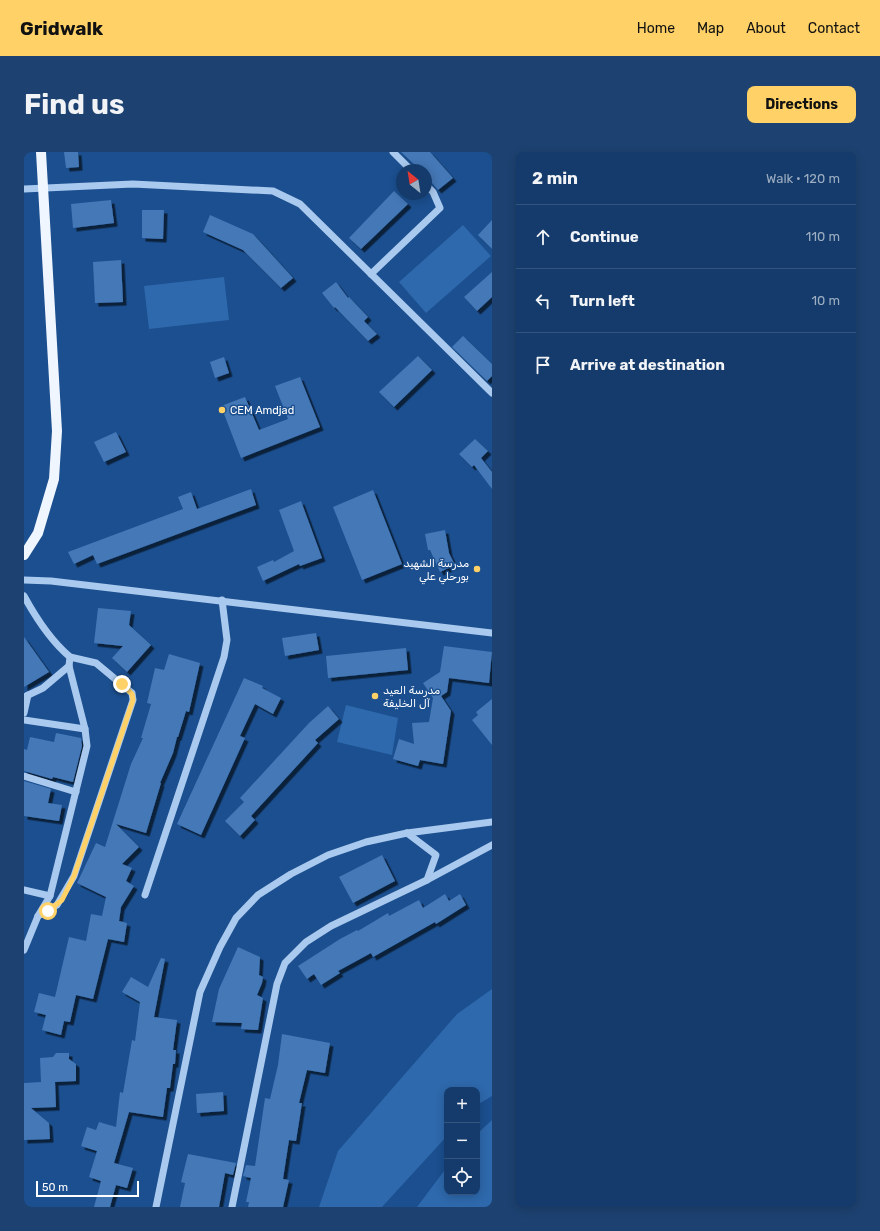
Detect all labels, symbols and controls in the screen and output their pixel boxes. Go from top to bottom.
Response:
text: Gridwalk [20,17,103,40]
text: Home [637,20,675,37]
text: Map [697,20,724,37]
text: About [746,20,786,37]
text: Contact [808,20,860,37]
button: Directions [747,86,856,123]
text: Find us [24,88,124,121]
north arrow [396,164,432,200]
text: 2 min [532,168,578,188]
text: Walk · 120 m [766,171,840,186]
icon: ahead [532,226,554,248]
text: Continue [570,228,639,246]
text: 110 m [806,229,840,244]
icon: left [532,290,554,312]
text: Turn left [570,292,635,310]
text: 10 m [811,293,840,308]
icon: arrive [532,354,554,376]
text: Arrive at destination [570,356,725,374]
place label: CEM Amdjad [230,404,294,417]
marker: CEM Amdjad [217,405,227,415]
place label: مدرسة الشهيد بورحلي علي [404,557,469,585]
marker: مدرسة الشهيد بورحلي علي [472,564,482,574]
route end [113,675,131,693]
place label: مدرسة العيد آل الخليفة [383,684,440,710]
marker: مدرسة العيد آل الخليفة [370,691,380,701]
route start [39,902,57,920]
map controls [444,1087,480,1195]
button: + [444,1087,480,1123]
button: − [444,1123,480,1159]
button: locate [444,1159,480,1195]
scale bar [36,1179,139,1198]
text: 50 m [42,1181,68,1194]

